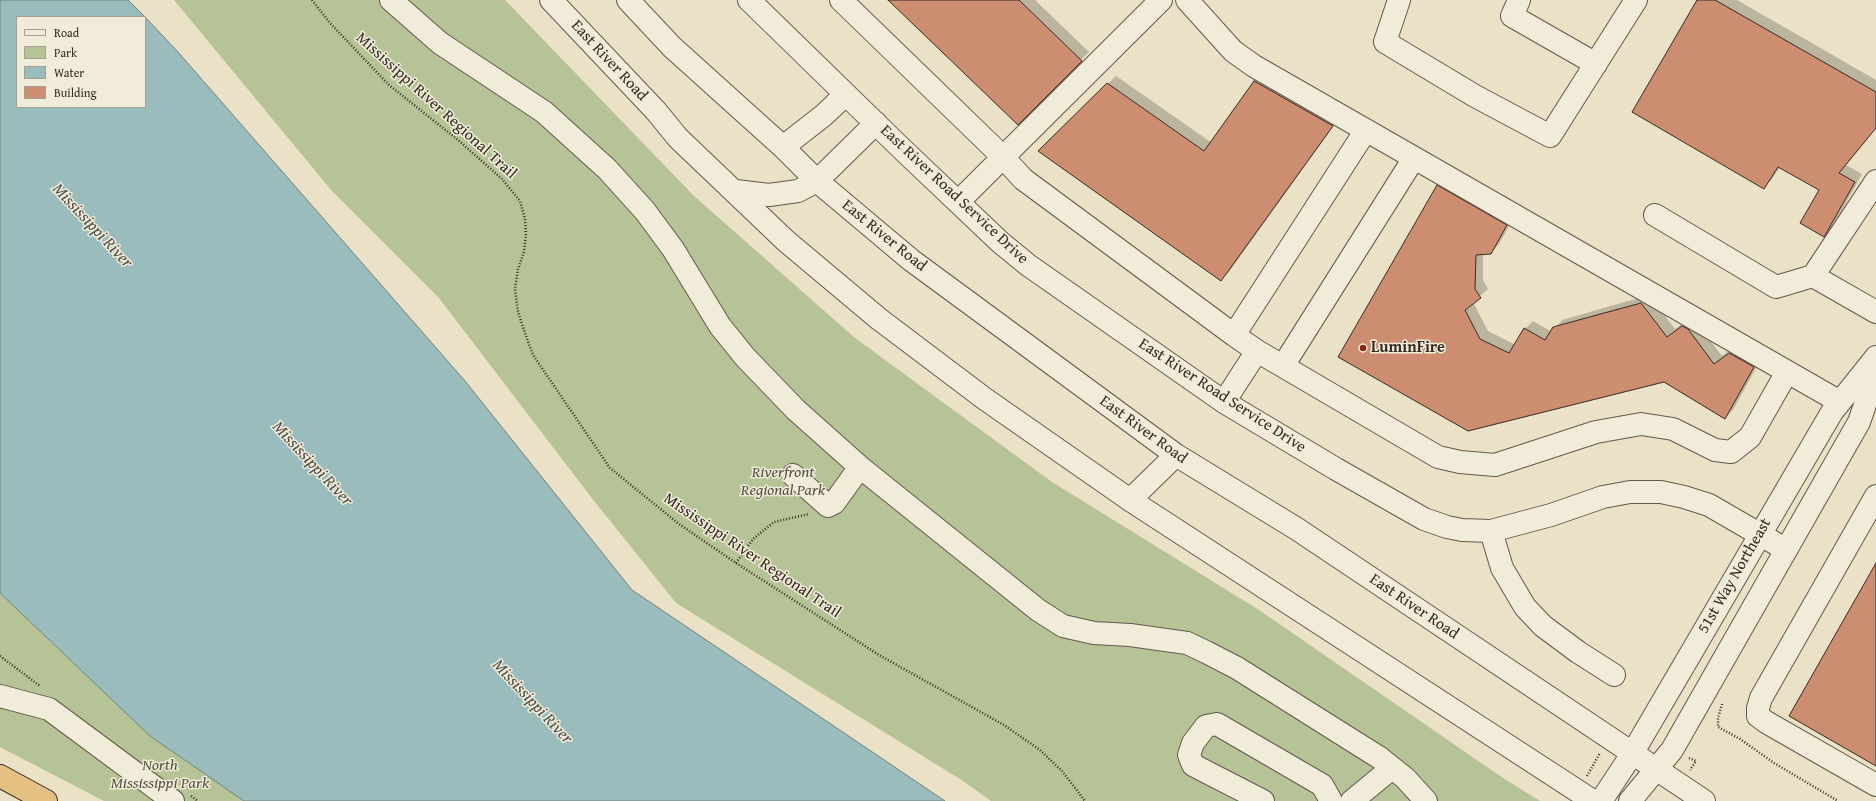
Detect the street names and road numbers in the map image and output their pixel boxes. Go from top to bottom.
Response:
street label: East River Road [567,17,651,105]
street label: Mississippi River Regional Trail [352,29,520,183]
street label: East River Road Service Drive [876,121,1032,269]
street label: East River Road [838,196,930,276]
street label: East River Road Service Drive [1135,335,1309,457]
street label: East River Road [1095,392,1191,468]
street label: Mississippi River Regional Trail [660,489,844,623]
street label: 51st Way Northeast [1694,515,1776,637]
street label: East River Road [1366,570,1462,644]

